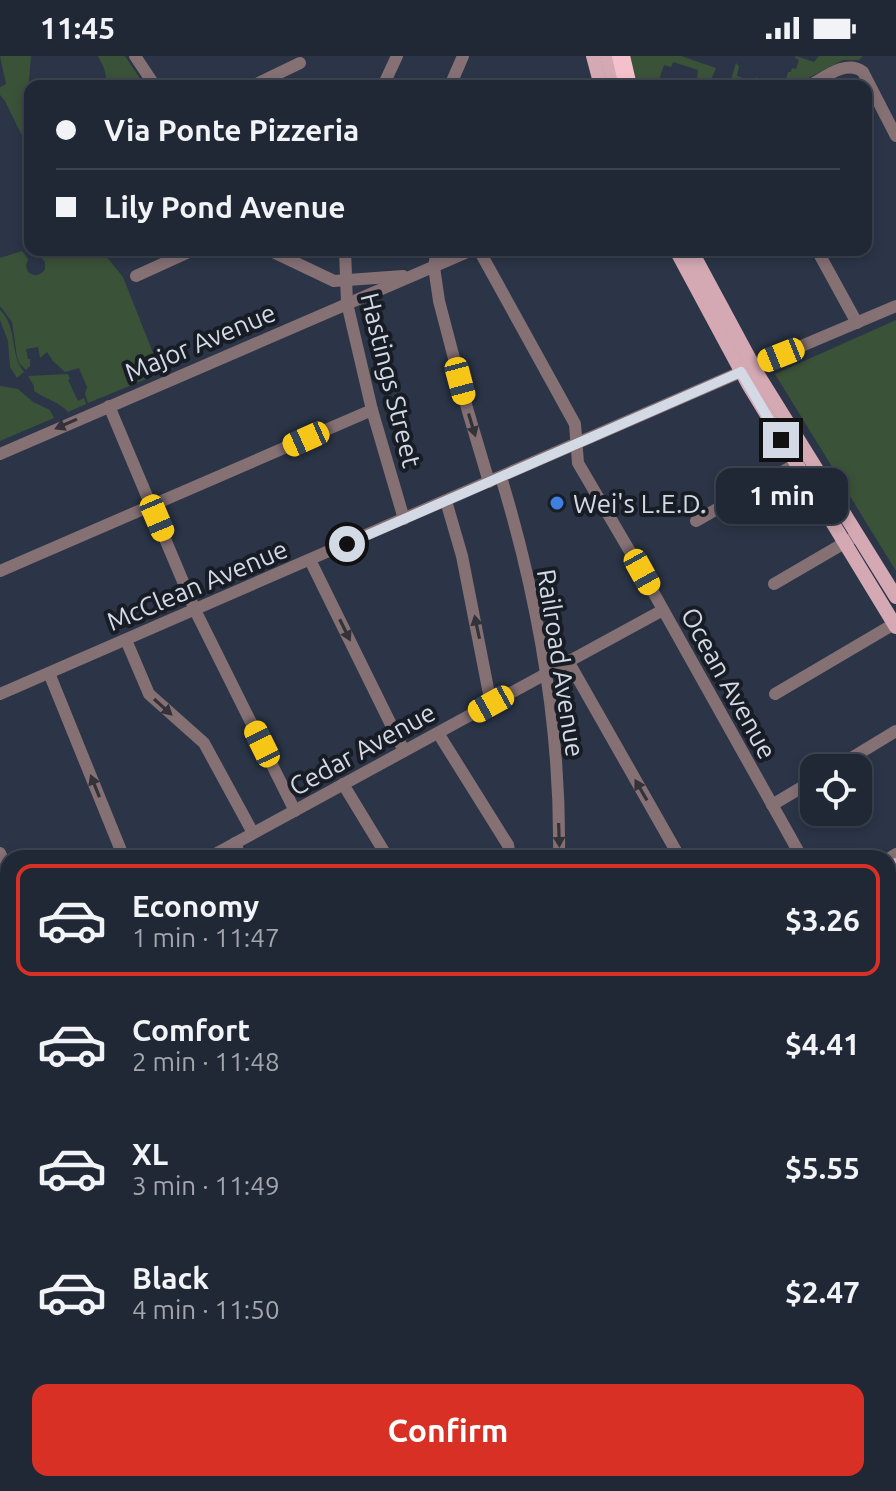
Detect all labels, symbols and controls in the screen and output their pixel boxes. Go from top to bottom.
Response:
text: 11:45 [40,11,115,45]
text: Via Ponte Pizzeria [104,113,359,147]
text: Lily Pond Avenue [104,190,346,224]
street label: Hastings Street [355,290,427,470]
street label: Major Avenue [120,297,280,387]
car [754,335,808,375]
car [442,355,478,407]
one-way arrow [466,413,479,437]
one-way arrow [54,418,78,431]
car [279,418,333,460]
route end [763,422,799,458]
callout: 1 min [715,468,847,524]
text: 1 min [749,481,815,510]
place label: Wei's L.E.D. [573,489,706,518]
car [137,491,177,545]
marker: Wei's L.E.D. [548,494,566,512]
route start [329,526,365,562]
street label: McClean Avenue [102,534,292,636]
car [620,545,664,599]
street label: Railroad Avenue [532,567,590,759]
street label: Ocean Avenue [676,602,782,764]
one-way arrow [470,614,483,639]
one-way arrow [338,619,352,642]
car [464,682,518,726]
one-way arrow [154,697,173,715]
street label: Cedar Avenue [284,697,440,801]
car [241,717,283,771]
map controls [800,754,872,826]
button: locate [800,754,872,826]
one-way arrow [88,774,101,798]
one-way arrow [635,779,649,801]
one-way arrow [552,823,565,848]
icon: car [36,884,108,956]
text: Economy [132,889,259,923]
text: $3.26 [785,903,860,937]
text: 1 min · 11:47 [132,923,280,952]
icon: car [36,1008,108,1080]
text: Comfort [132,1013,250,1047]
text: $4.41 [785,1027,860,1061]
text: 2 min · 11:48 [132,1047,280,1076]
icon: car [36,1132,108,1204]
text: XL [132,1137,168,1171]
text: $5.55 [785,1151,860,1185]
text: 3 min · 11:49 [132,1171,280,1200]
icon: car [36,1256,108,1328]
text: Black [132,1261,209,1295]
text: $2.47 [785,1275,860,1309]
text: 4 min · 11:50 [132,1295,280,1324]
button: Confirm [32,1384,864,1476]

